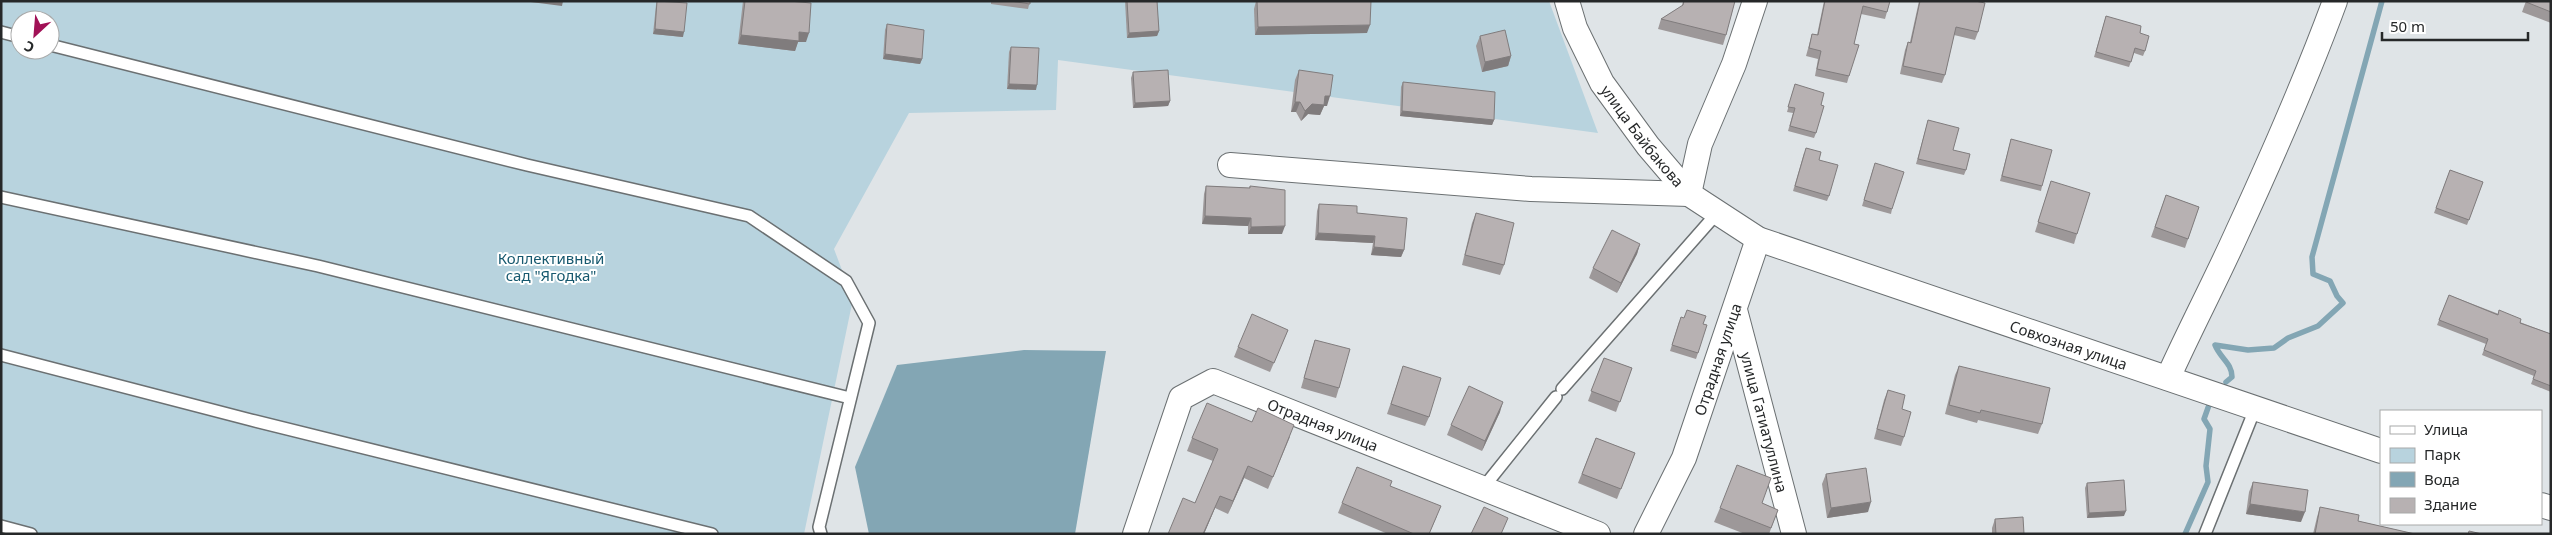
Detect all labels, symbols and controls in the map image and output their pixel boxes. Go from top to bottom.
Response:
north arrow [10,10,60,60]
scale bar [2382,10,2528,42]
text: 50 m [2390,16,2425,36]
text: С [21,37,37,58]
street label: улица Байбакова [1597,81,1688,191]
park label: Коллективный сад "Ягодка" [498,248,604,285]
street label: Отрадная улица [1689,301,1746,418]
street label: Совхозная улица [2007,315,2130,374]
street label: улица Гатиатуллина [1736,350,1793,495]
street label: Отрадная улица [1264,394,1381,456]
legend [2380,410,2542,525]
text: Улица [2424,419,2468,439]
text: Парк [2424,444,2460,464]
text: Вода [2424,469,2460,489]
text: Здание [2424,494,2477,514]

